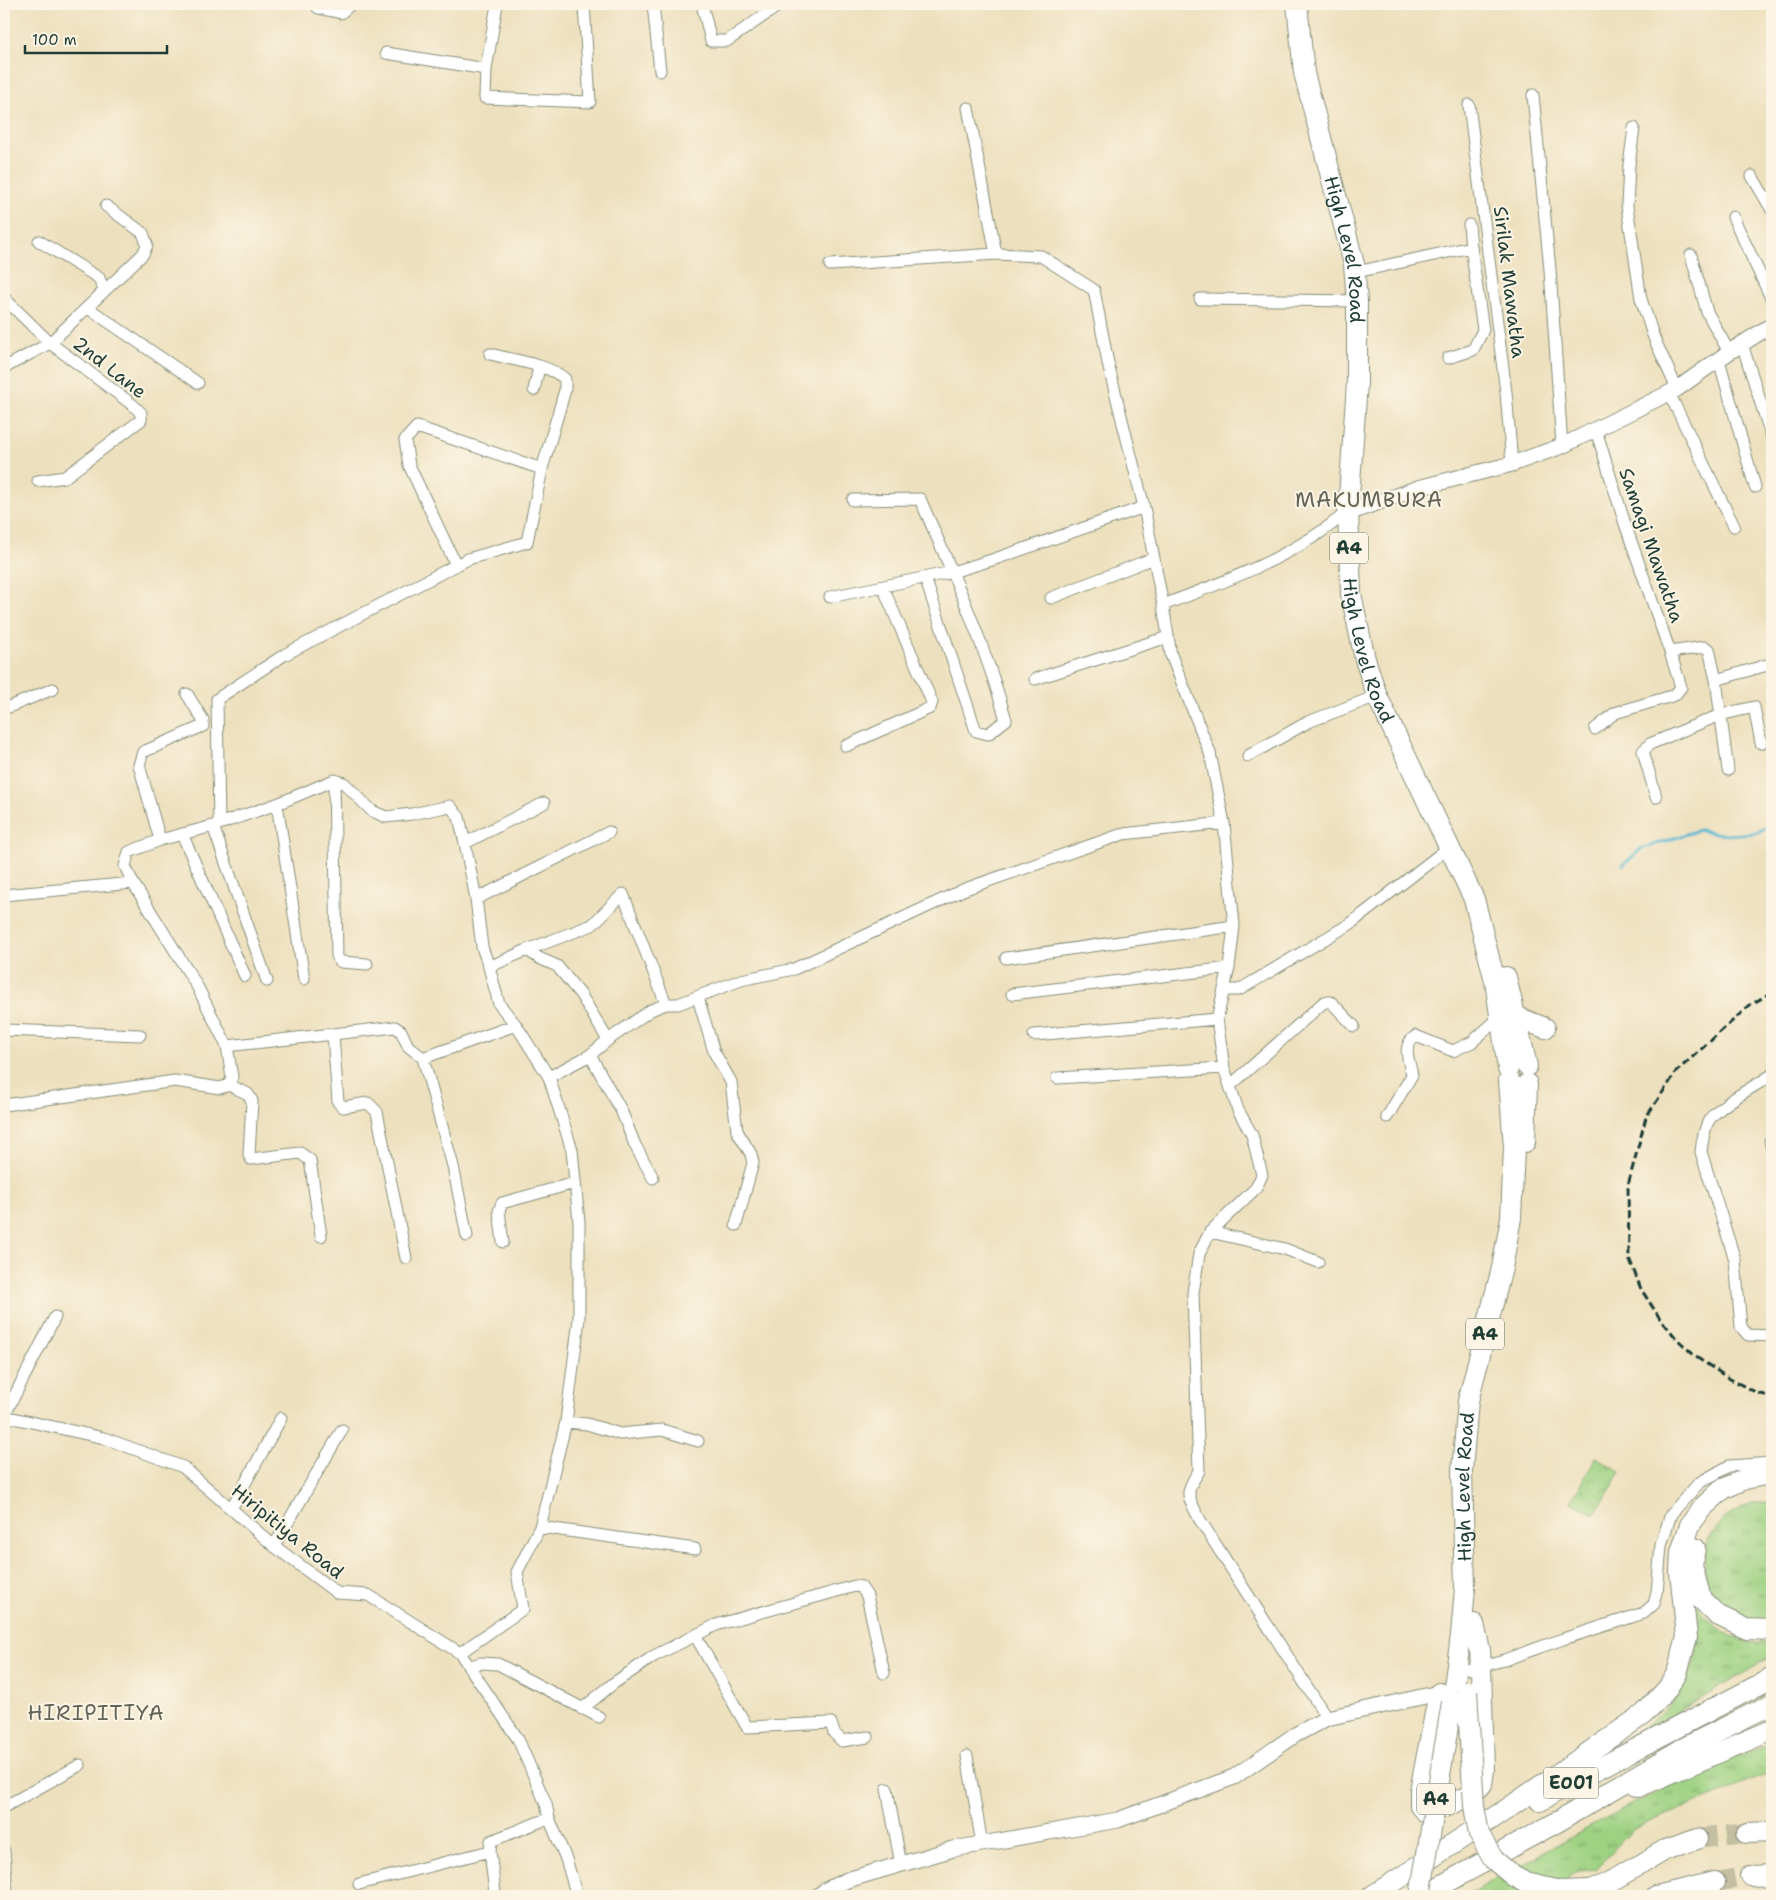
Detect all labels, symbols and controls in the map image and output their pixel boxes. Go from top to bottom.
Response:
scale bar [25,22,168,54]
text: 100 m [32,30,77,50]
street label: High Level Road [1318,173,1369,323]
street label: Sirilak Mawatha [1488,205,1531,360]
street label: 2nd Lane [68,331,152,404]
street label: Samagi Mawatha [1613,464,1690,626]
district label: MAKUMBURA [1295,486,1443,514]
road number: A4 [1330,532,1368,564]
street label: High Level Road [1337,577,1400,727]
road number: A4 [1466,1318,1504,1350]
street label: High Level Road [1450,1411,1480,1562]
street label: Hiripitiya Road [226,1478,349,1585]
district label: HIRIPITIYA [28,1699,164,1727]
road number: E001 [1544,1768,1598,1799]
road number: A4 [1417,1784,1455,1815]

